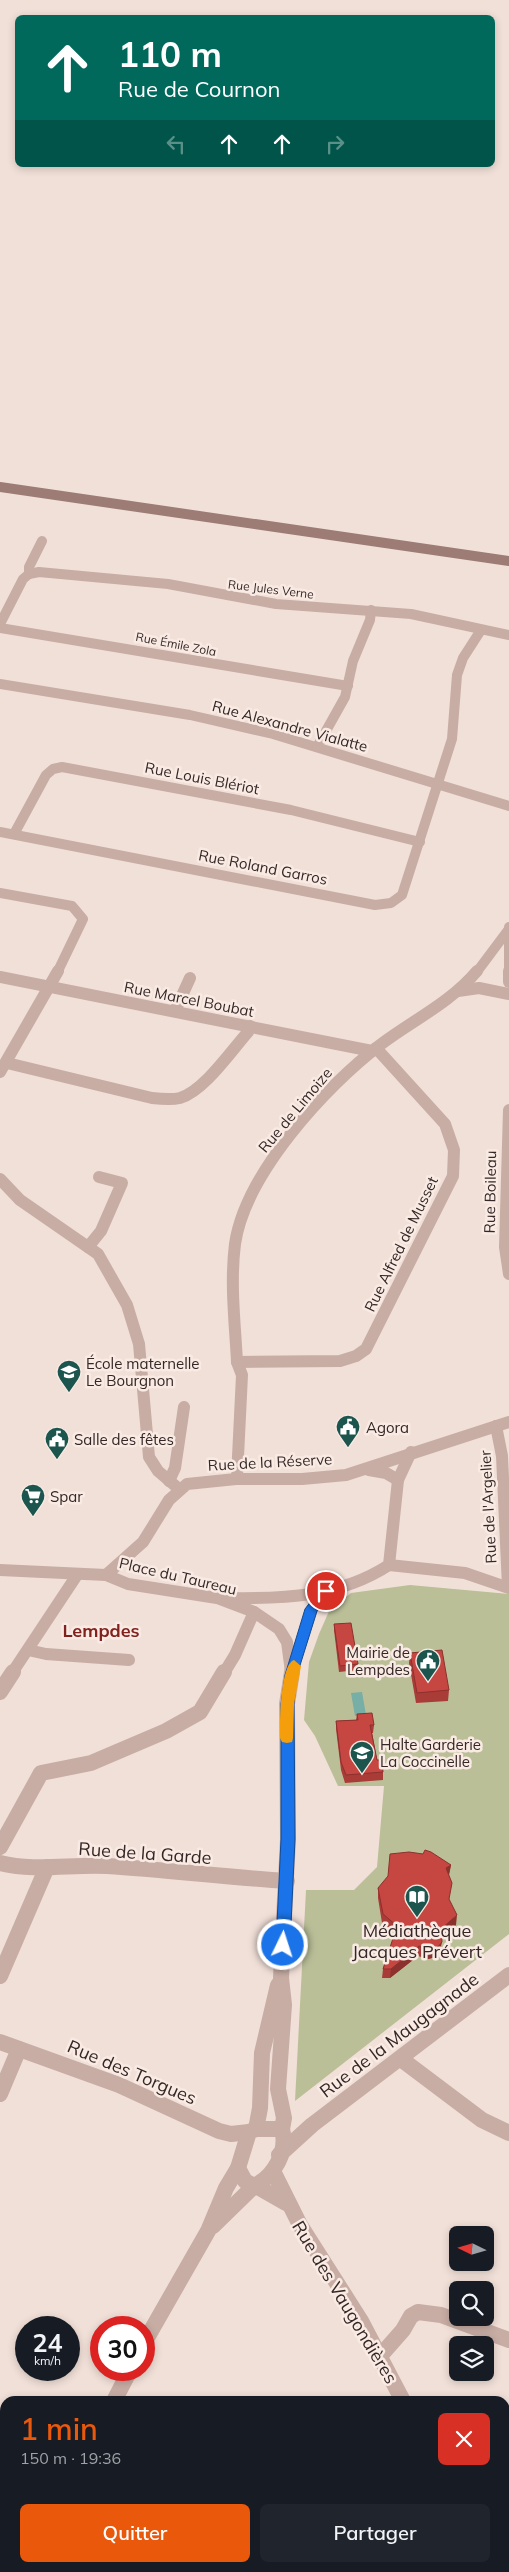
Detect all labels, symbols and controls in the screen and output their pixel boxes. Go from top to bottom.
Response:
text: 110 m [118,32,222,76]
icon: ahead [35,35,100,100]
text: Rue de Cournon [118,75,280,103]
icon: left [162,130,190,158]
icon: ahead [215,130,243,158]
icon: ahead [268,130,296,158]
icon: right [321,130,349,158]
street label: Rue Jules Verne [227,576,315,602]
street label: Rue Émile Zola [134,629,218,659]
street label: Rue Alexandre Vialatte [210,696,370,756]
street label: Rue Louis Blériot [143,758,261,798]
street label: Rue Roland Garros [197,845,329,889]
street label: Rue Marcel Boubat [122,977,256,1021]
street label: Rue de Limoize [254,1064,336,1156]
street label: Rue Boileau [480,1150,500,1234]
street label: Rue Alfred de Musset [360,1173,442,1315]
place label: École maternelle Le Bourgnon [86,1354,199,1390]
school or university icon: École maternelle Le Bourgnon [56,1359,82,1393]
public building icon: Agora [335,1414,361,1448]
place label: Agora [366,1418,409,1437]
public building icon: Salle des fêtes [44,1426,70,1460]
place label: Salle des fêtes [74,1430,174,1449]
street label: Rue de la Réserve [207,1449,333,1475]
street label: Rue de l'Argelier [476,1449,500,1564]
supermarket icon: Spar [20,1483,46,1517]
place label: Spar [50,1487,83,1506]
street label: Place du Taureau [117,1553,239,1599]
pin [305,1570,347,1612]
icon: arrive [312,1577,340,1605]
district label: Lempdes [62,1619,140,1642]
place label: Mairie de Lempdes [346,1643,410,1679]
public building icon: Mairie de Lempdes [415,1648,441,1682]
place label: Halte Garderie La Coccinelle [380,1735,481,1771]
school or university icon: Halte Garderie La Coccinelle [349,1740,375,1774]
street label: Rue de la Garde [78,1837,212,1869]
library icon: Médiathèque Jacques Prévert [404,1884,430,1918]
position arrow [256,1918,308,1970]
place label: Médiathèque Jacques Prévert [352,1919,482,1963]
street label: Rue de la Maugagnade [315,1968,483,2102]
street label: Rue des Torgues [64,2035,200,2110]
street label: Rue des Vaugondières [287,2216,403,2388]
north arrow [449,2226,494,2271]
map controls [449,2226,494,2381]
button: search [449,2281,494,2326]
speed limit sign: 30 [90,2316,155,2381]
text: 24 [32,2327,63,2358]
button: layers [449,2336,494,2381]
text: km/h [34,2353,61,2368]
text: 1 min [20,2410,98,2448]
button: close [438,2413,490,2465]
text: 150 m · 19:36 [20,2448,121,2468]
button: Quitter [20,2504,250,2562]
button: Partager [260,2504,490,2562]

